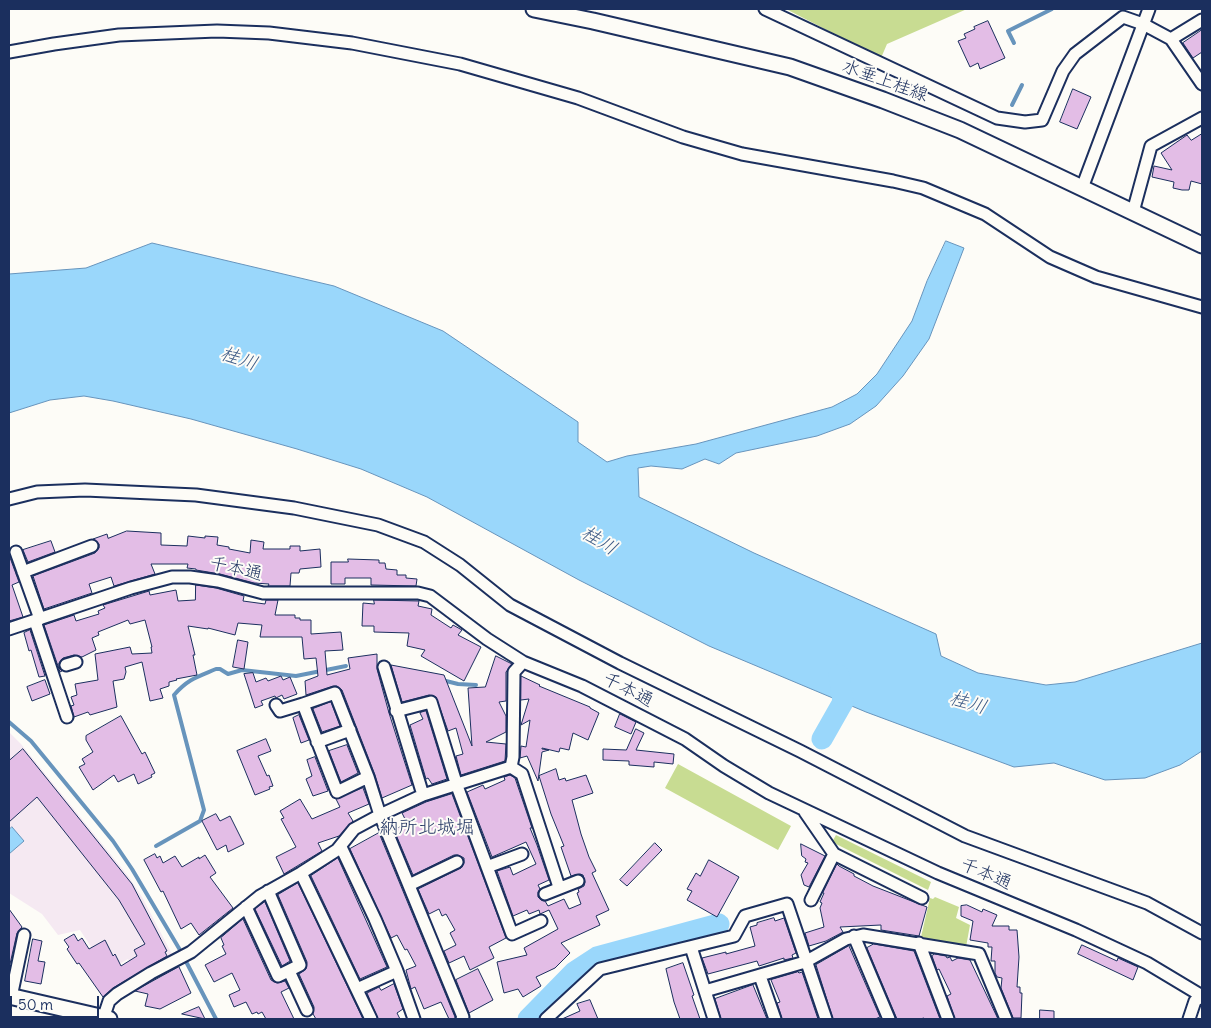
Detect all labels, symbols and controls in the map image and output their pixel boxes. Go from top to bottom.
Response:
street label: 水垂上桂線 [839,55,931,107]
water label: 桂川 [217,342,261,376]
water label: 桂川 [577,521,621,561]
street label: 千本通 [207,552,265,586]
street label: 千本通 [599,668,657,712]
water label: 桂川 [946,687,990,719]
district label: 納所北城堀 [380,817,474,839]
street label: 千本通 [957,854,1015,894]
scale bar [12,986,101,1018]
text: 50 m [18,995,53,1014]

